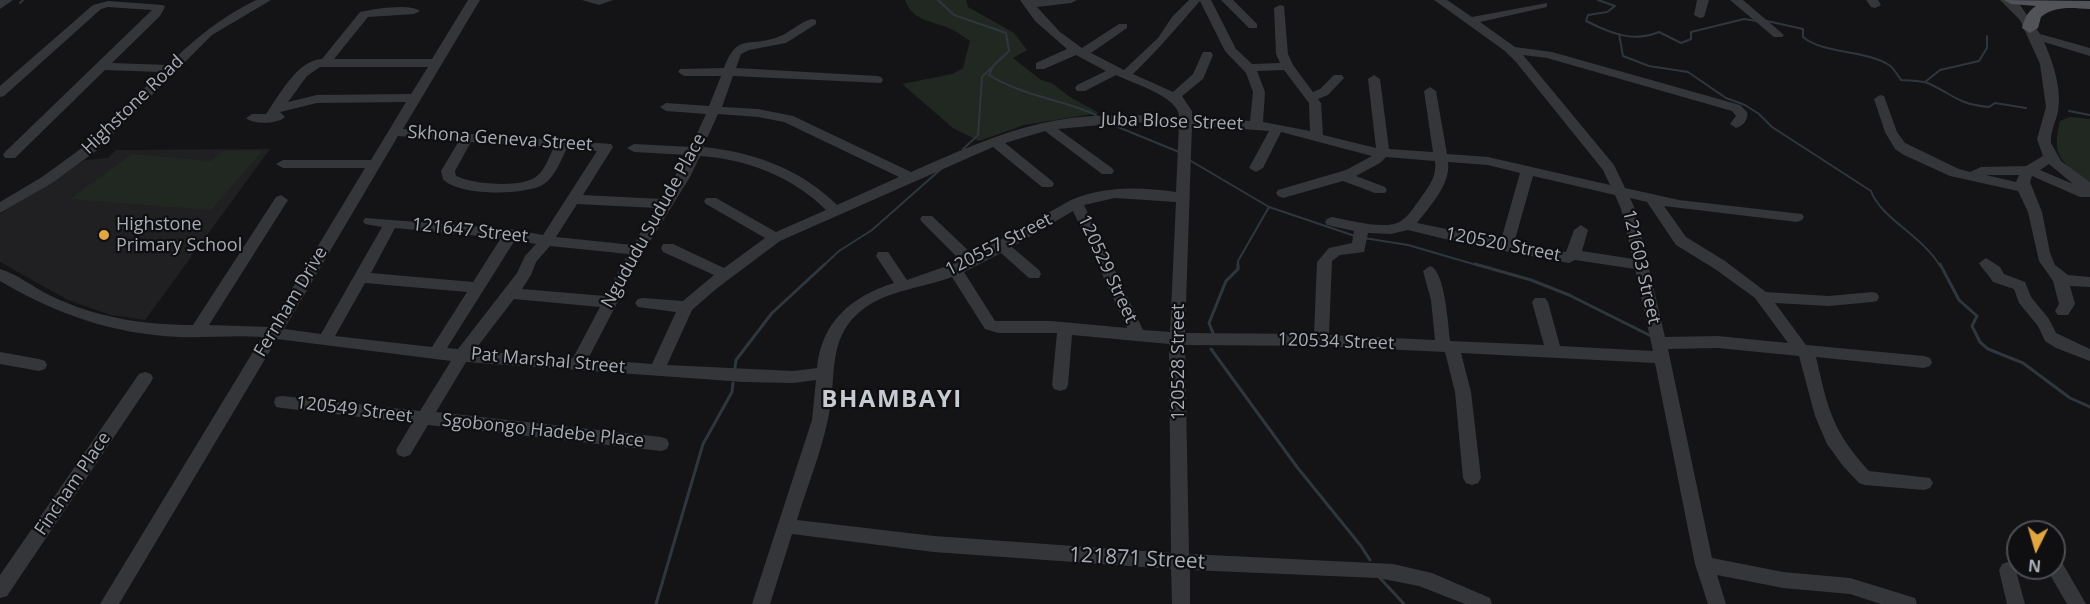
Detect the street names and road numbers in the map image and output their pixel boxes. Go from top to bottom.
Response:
street label: Highstone Road [78,51,188,159]
street label: Juba Blose Street [1101,109,1243,135]
street label: Skhona Geneva Street [407,122,593,156]
street label: Ngududu Sudude Place [597,130,711,312]
street label: 121603 Street [1617,208,1665,326]
street label: 120557 Street [942,209,1056,281]
street label: 120529 Street [1073,212,1141,326]
street label: 121647 Street [411,214,529,248]
street label: 120520 Street [1444,223,1562,267]
street label: Fernham Drive [250,243,332,361]
street label: 120528 Street [1168,304,1190,420]
street label: 120534 Street [1277,329,1395,355]
street label: Pat Marshal Street [470,344,626,378]
street label: 120549 Street [295,392,413,428]
street label: Sgobongo Hadebe Place [441,410,645,452]
street label: Fincham Place [31,428,115,540]
street label: 121871 Street [1068,543,1206,575]

